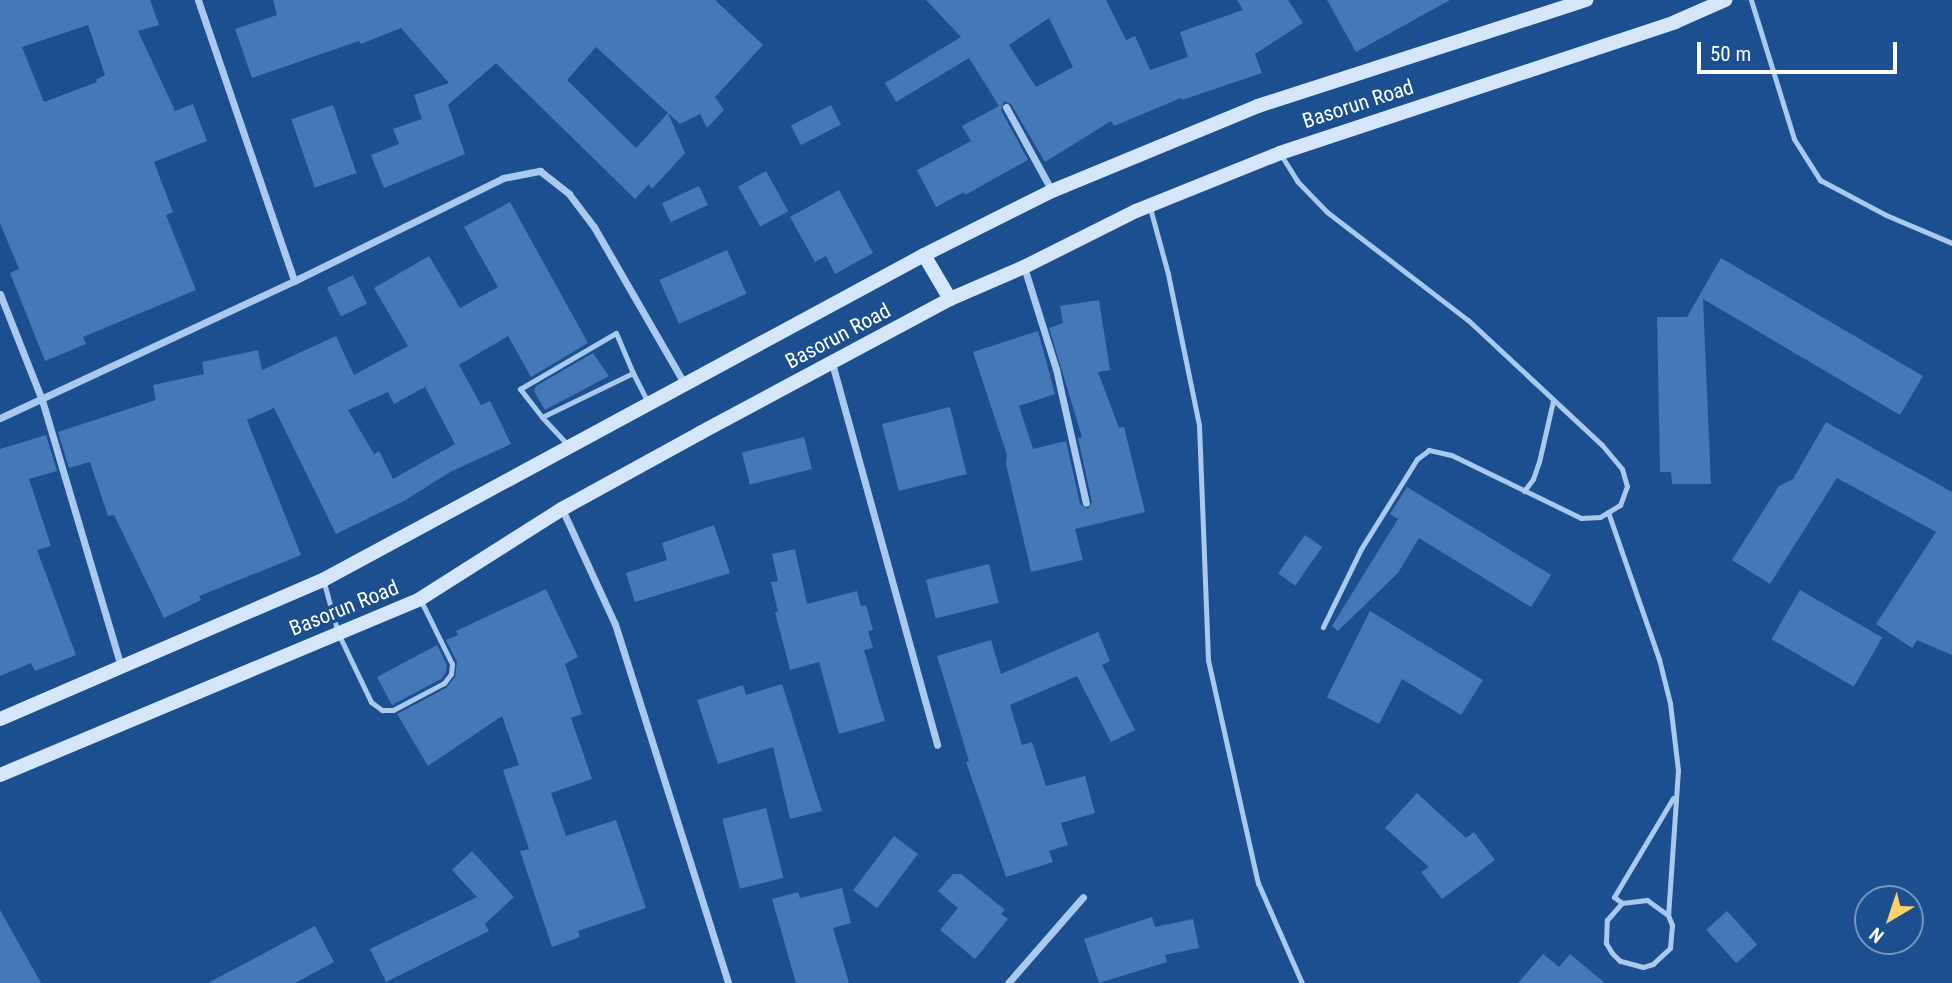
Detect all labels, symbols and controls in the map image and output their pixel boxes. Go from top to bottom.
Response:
scale bar [1700,28,1899,72]
text: 50 m [1710,42,1751,66]
street label: Basorun Road [1299,74,1417,134]
street label: Basorun Road [781,298,895,374]
street label: Basorun Road [286,575,402,641]
north arrow [1854,885,1924,955]
text: N [1865,923,1888,948]

